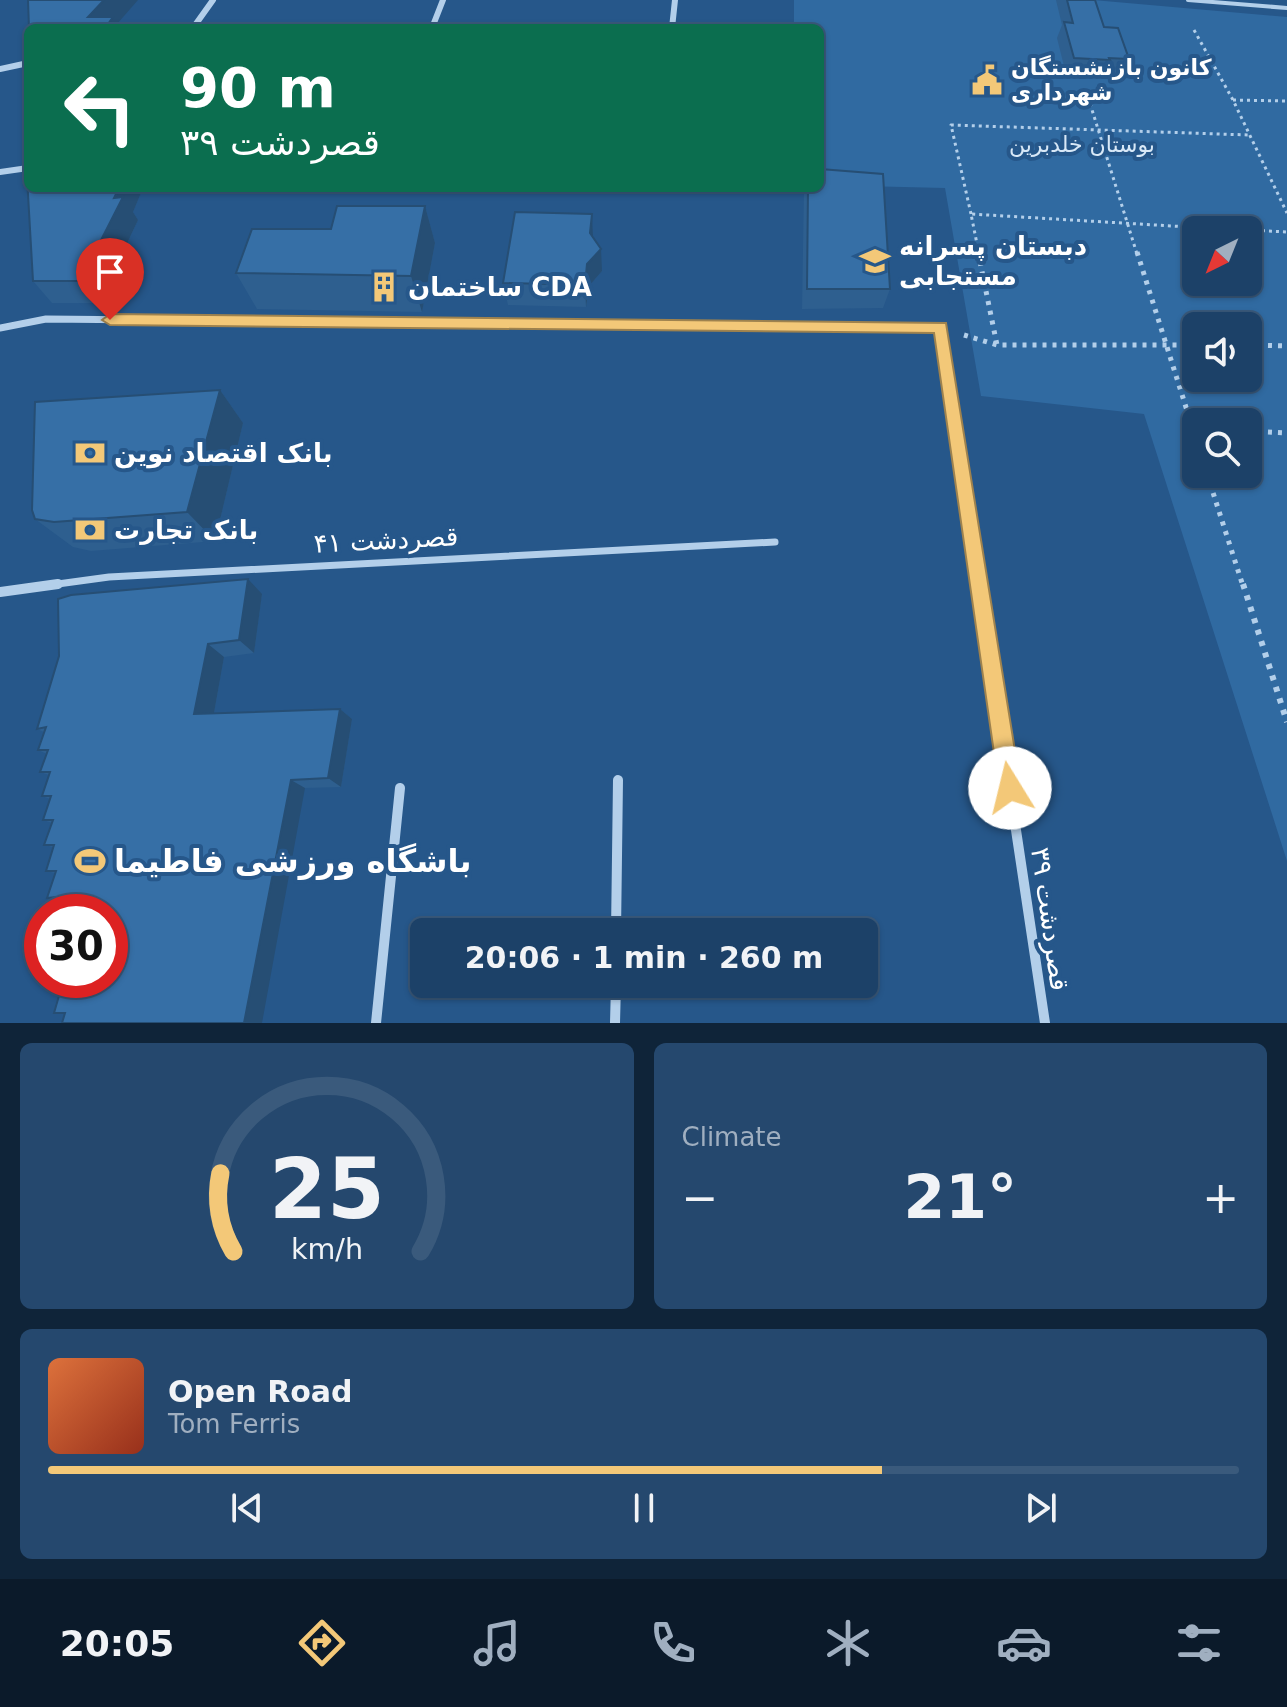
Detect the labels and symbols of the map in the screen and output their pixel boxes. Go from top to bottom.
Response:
place label: کانون بازنشستگان شهرداری [1011,54,1212,106]
public building icon: کانون بازنشستگان شهرداری [970,63,1004,97]
park label: بوستان خلدبرین [1009,132,1155,157]
north arrow [1182,216,1262,296]
place label: دبستان پسرانه مستجابی [899,231,1087,291]
pin [76,238,144,320]
school or university icon: دبستان پسرانه مستجابی [858,244,892,278]
building icon: ساختمان CDA [367,270,401,304]
place label: ساختمان CDA [408,272,592,302]
bank icon: بانک اقتصاد نوین [73,436,107,470]
place label: بانک اقتصاد نوین [114,438,333,469]
bank icon: بانک تجارت [73,513,107,547]
place label: بانک تجارت [114,515,258,545]
street label: قصردشت ۴۱ [313,521,459,560]
position arrow [968,746,1052,830]
place label: باشگاه ورزشی فاطیما [114,842,472,880]
sports icon: باشگاه ورزشی فاطیما [73,844,107,878]
street label: قصردشت ۳۹ [1024,845,1075,993]
speed limit sign: 30 [24,894,128,998]

